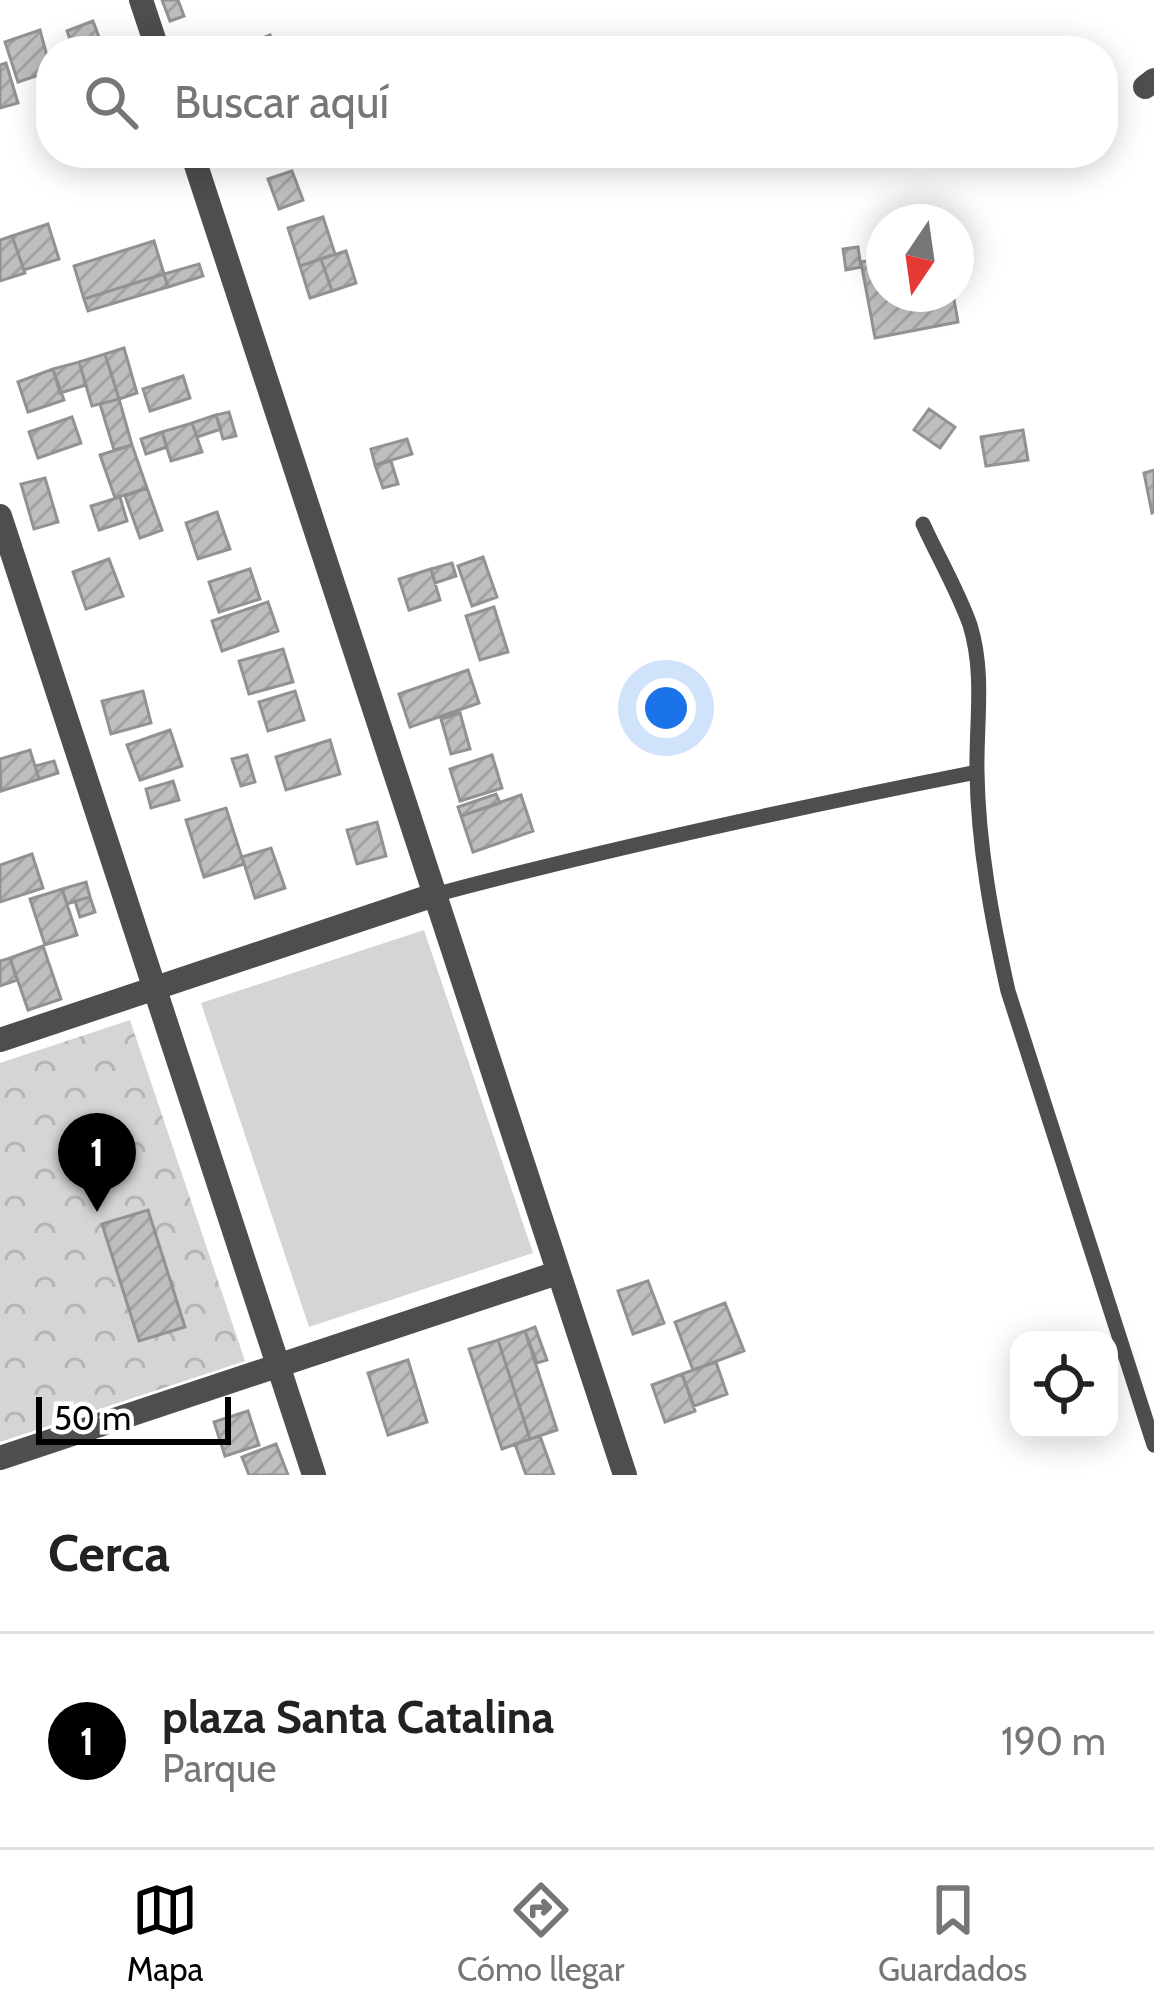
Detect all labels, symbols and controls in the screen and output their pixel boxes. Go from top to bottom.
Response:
search box [36,36,1118,168]
icon: search [78,69,144,135]
text: Buscar aquí [174,75,389,129]
north arrow [866,204,974,312]
your location [636,678,696,738]
pin: 1 [58,1113,136,1212]
map controls [1010,1331,1118,1439]
button: locate [1010,1331,1118,1439]
scale bar [36,1391,231,1444]
text: 50 m [54,1398,131,1438]
text: Cerca [48,1522,170,1584]
text: plaza Santa Catalina [162,1690,554,1744]
text: 1 [80,1717,94,1765]
text: 190 m [1001,1717,1106,1765]
text: Parque [162,1744,276,1792]
tab: Mapa [127,1877,203,1989]
tab: Cómo llegar [457,1877,624,1989]
tab: Guardados [878,1877,1027,1989]

